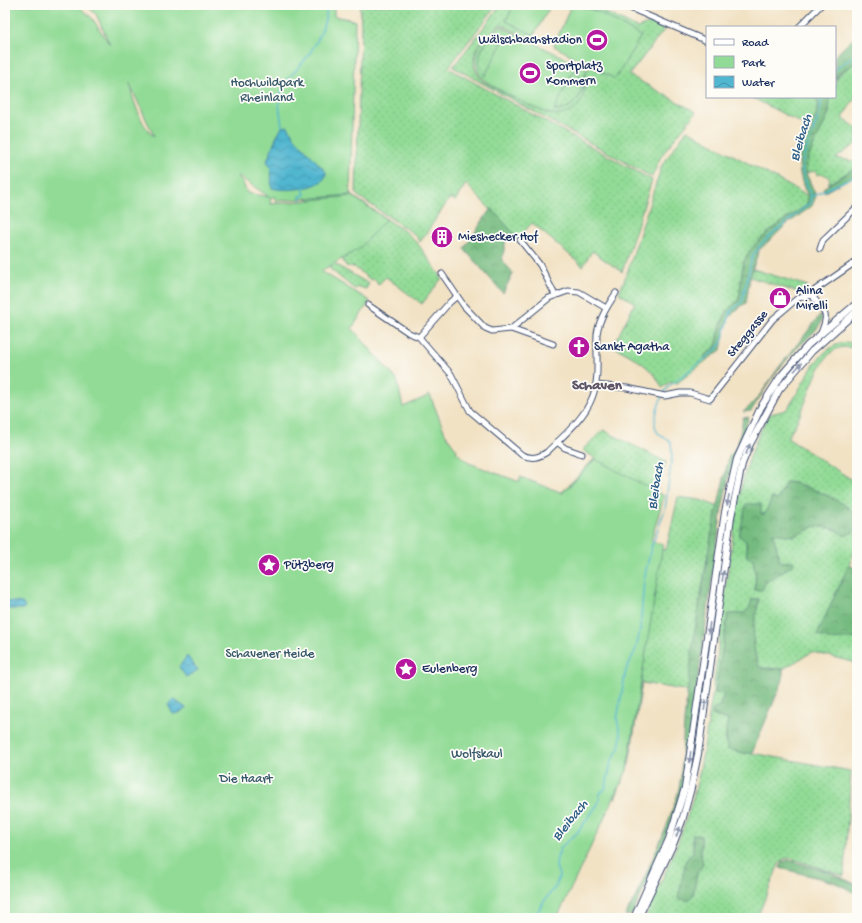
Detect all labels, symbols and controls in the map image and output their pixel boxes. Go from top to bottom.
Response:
legend [706,26,836,98]
sports icon: Wälschbachstadion [584,27,610,53]
place label: Wälschbachstadion [479,33,583,48]
text: Road [742,37,769,51]
text: Park [741,57,767,71]
place label: Sportplatz Kommern [546,59,604,89]
sports icon: Sportplatz Kommern [517,60,543,86]
park label: Hochwildpark Rheinland [231,76,305,106]
text: Water [742,77,776,91]
water label: Bleibach [787,112,817,163]
building icon: Mieshecker Hof [429,224,455,250]
place label: Mieshecker Hof [458,230,539,245]
place label: Alina Mirelli [796,284,828,314]
shop icon: Alina Mirelli [767,285,793,311]
street label: Steggasse [724,307,772,361]
church icon: Sankt Agatha [566,334,592,360]
place label: Sankt Agatha [594,340,670,355]
one-way arrow [793,362,803,372]
district label: Schaven [572,377,623,395]
one-way arrow [746,443,752,455]
water label: Bleibach [645,461,669,511]
one-way arrow [724,494,730,506]
place icon: Pützberg [256,552,282,578]
place label: Pützberg [283,558,334,573]
one-way arrow [720,570,726,582]
one-way arrow [706,622,712,634]
park label: Schavener Heide [226,647,315,662]
place icon: Eulenberg [393,656,419,682]
place label: Eulenberg [422,662,478,677]
one-way arrow [702,699,708,711]
park label: Wolfskaul [451,747,503,762]
one-way arrow [687,751,693,763]
park label: Die Haart [219,772,274,787]
water label: Bleibach [549,797,593,845]
one-way arrow [675,825,681,837]

